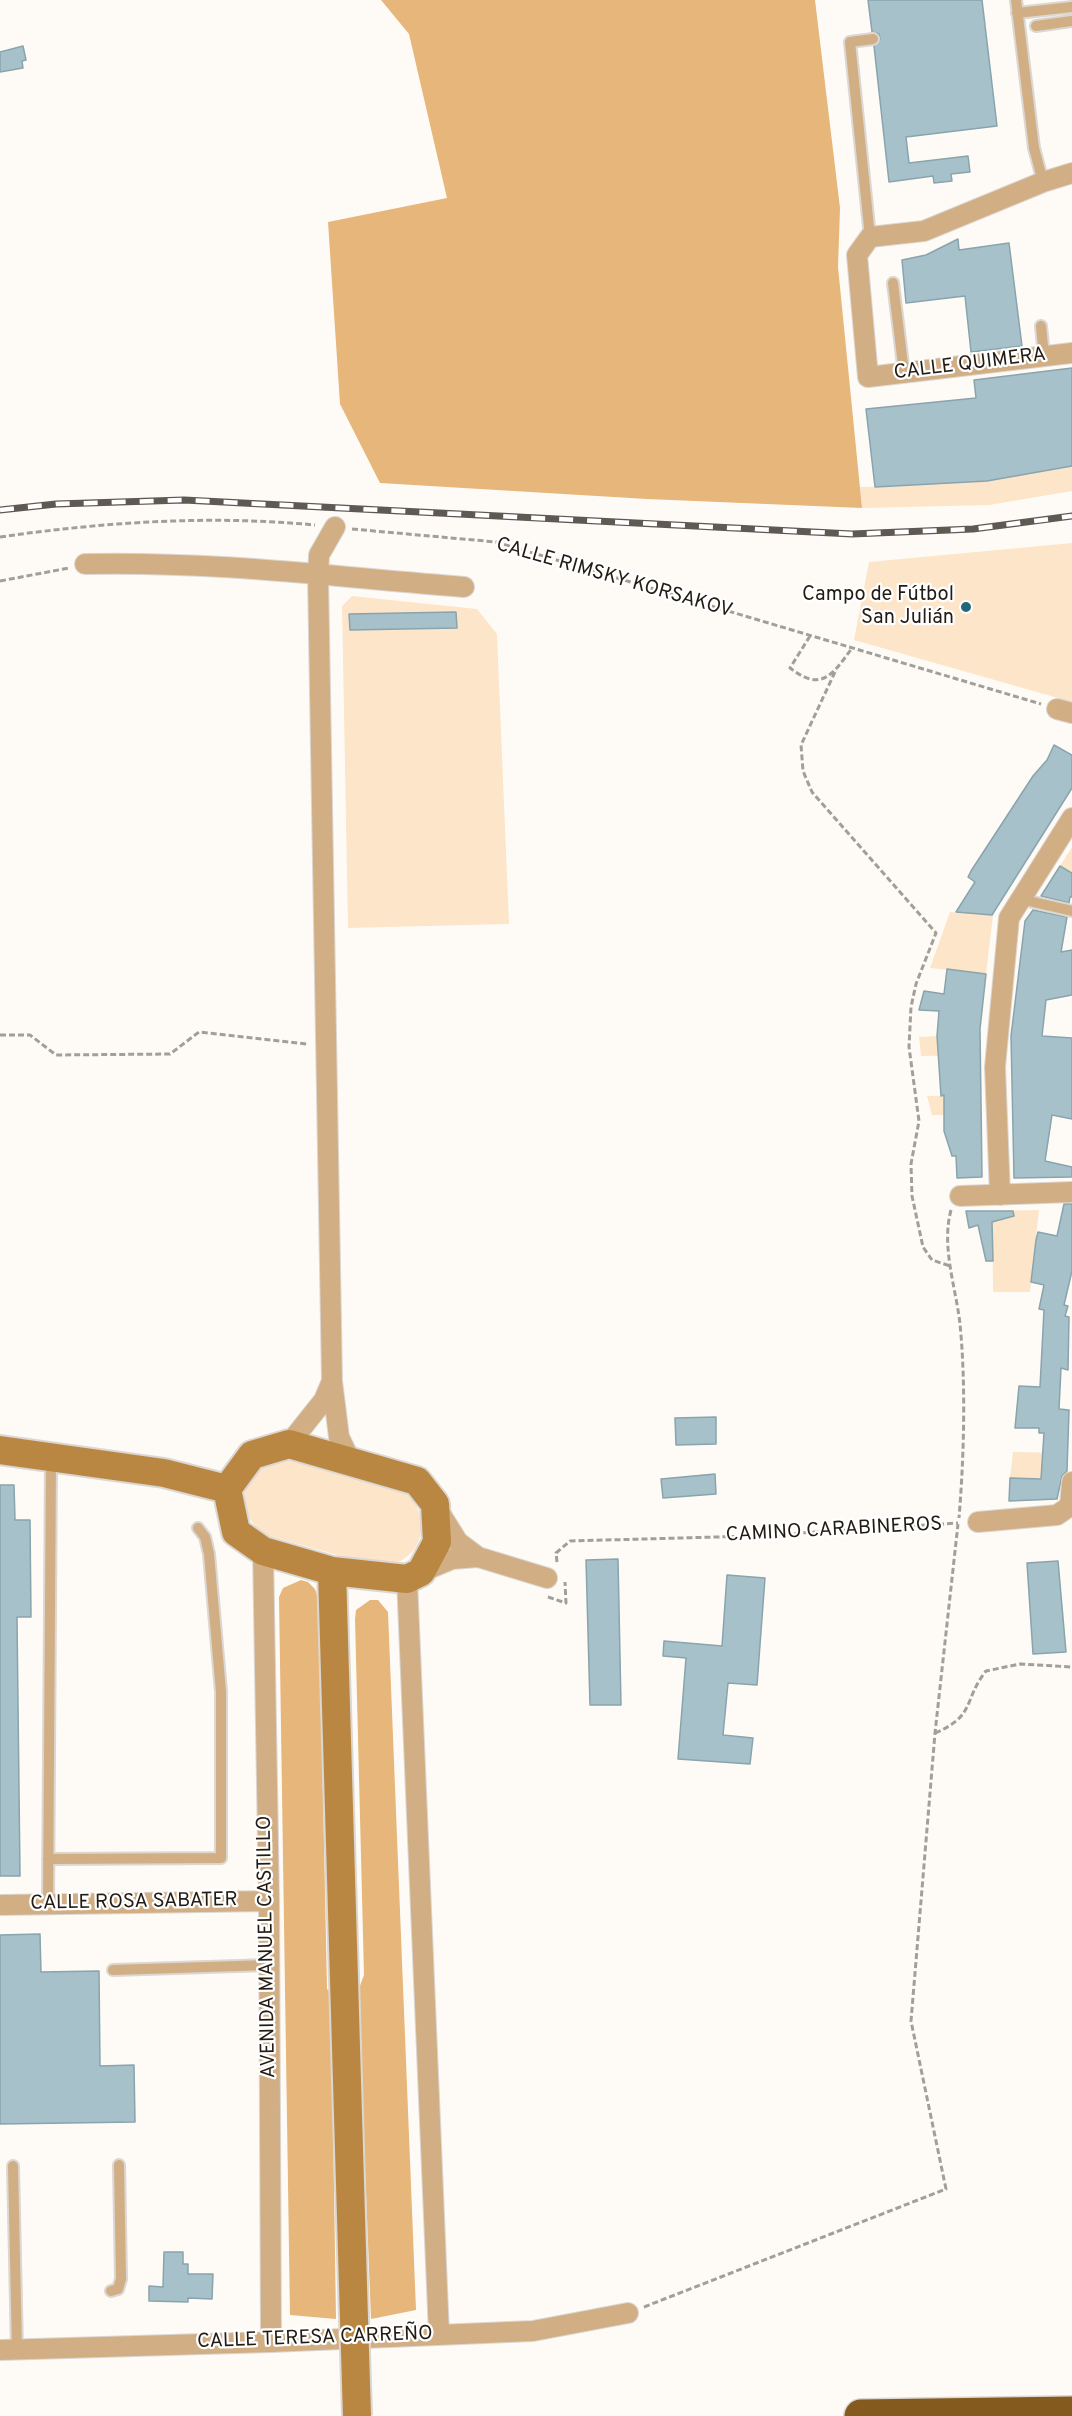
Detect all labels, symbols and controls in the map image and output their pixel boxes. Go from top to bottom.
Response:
street label: CALLE QUIMERA [893,344,1047,386]
street label: CALLE RIMSKY KORSAKOV [493,534,735,624]
place label: Campo de Fútbol San Julián [802,584,954,631]
marker: Campo de Fútbol San Julián [959,600,973,614]
street label: CAMINO CARABINEROS [725,1513,943,1549]
street label: AVENIDA MANUEL CASTILLO [254,1815,282,2079]
street label: CALLE ROSA SABATER [30,1889,238,1917]
street label: CALLE TERESA CARREÑO [197,2323,433,2355]

